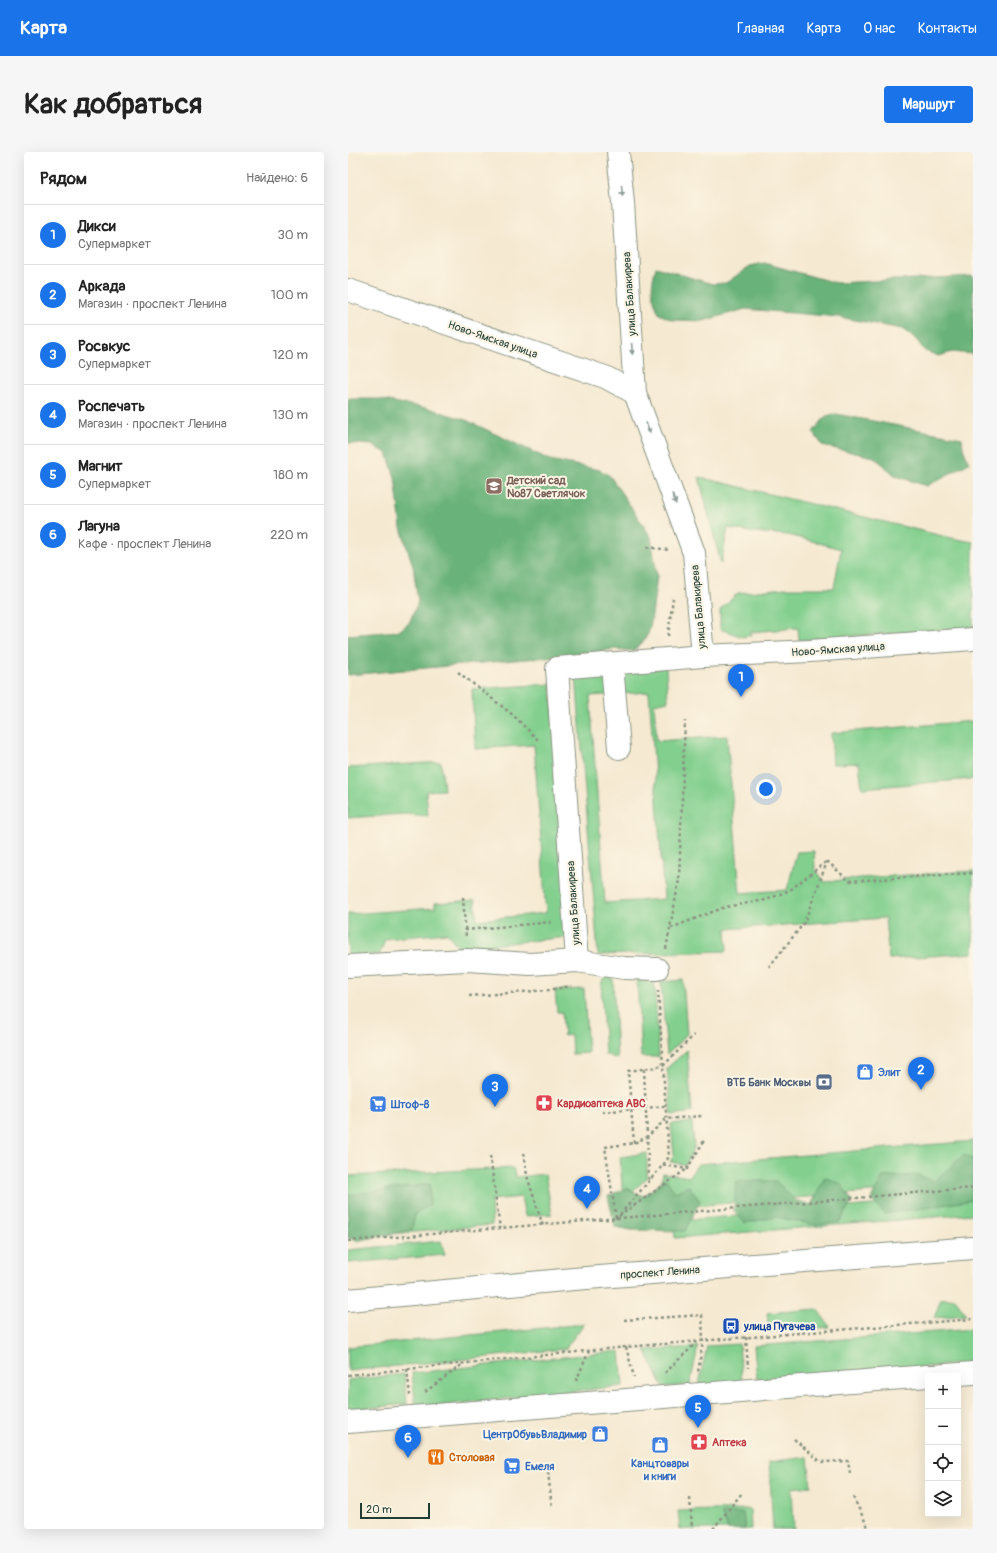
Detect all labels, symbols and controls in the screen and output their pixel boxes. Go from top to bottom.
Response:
text: Карта [20,16,67,40]
text: Главная [737,20,784,37]
text: Карта [806,20,841,37]
text: О нас [863,20,896,37]
text: Контакты [918,20,977,37]
button: Маршрут [884,86,973,123]
text: Как добраться [24,87,202,122]
text: Рядом [40,168,87,189]
text: Найдено: 6 [246,170,308,186]
one-way arrow [619,185,625,197]
text: Дикси [78,217,116,236]
text: 1 [50,227,56,243]
text: 30 m [278,227,308,243]
text: Супермаркет [78,236,151,252]
street label: улица Балакирева [620,252,639,337]
text: Аркада [78,277,126,296]
text: 2 [49,287,57,303]
text: 100 m [271,287,308,303]
text: Магазин · проспект Ленина [78,296,227,312]
street label: Ново-Ямская улица [446,318,539,361]
text: Росвкус [78,337,130,356]
one-way arrow [629,342,636,355]
text: 3 [49,347,57,363]
text: 120 m [272,347,308,363]
text: Супермаркет [78,356,151,372]
text: Роспечать [78,397,145,416]
text: 4 [49,407,57,423]
text: 130 m [272,407,308,423]
text: Магазин · проспект Ленина [78,416,227,432]
one-way arrow [645,422,651,434]
text: Магнит [78,457,123,476]
text: 5 [49,467,57,483]
text: 180 m [273,467,308,483]
place label: Детский сад №87 Светлячок [506,474,586,500]
text: Супермаркет [78,476,151,492]
school or university icon: Детский сад №87 Светлячок [484,476,504,496]
one-way arrow [671,494,677,506]
text: Лагуна [78,517,120,536]
text: 6 [49,527,57,543]
text: 220 m [270,527,308,543]
text: Кафе · проспект Ленина [78,536,211,552]
street label: улица Балакирева [688,564,709,650]
street label: Ново-Ямская улица [791,640,885,659]
pin: 1 [728,664,754,697]
your location [756,779,776,799]
street label: улица Балакирева [564,861,583,946]
pin: 2 [908,1057,934,1090]
shop icon: Элит [855,1062,875,1082]
place label: Элит [878,1066,901,1079]
bank icon: ВТБ Банк Москвы [814,1072,834,1092]
pin: 3 [482,1074,508,1107]
place label: ВТБ Банк Москвы [727,1076,811,1089]
pharmacy icon: Кардиоаптека ABC [534,1093,554,1113]
supermarket icon: Штоф-8 [368,1094,388,1114]
place label: Кардиоаптека ABC [557,1097,646,1110]
place label: Штоф-8 [390,1098,430,1111]
pin: 4 [574,1176,600,1209]
street label: проспект Ленина [620,1263,700,1282]
bus stop icon: улица Пугачева [721,1316,741,1336]
place label: улица Пугачева [743,1320,815,1333]
map controls [925,1373,961,1517]
button: + [925,1373,961,1409]
pin: 5 [685,1395,711,1428]
button: − [925,1409,961,1445]
shop icon: ЦентрОбувьВладимир [590,1424,610,1444]
pin: 6 [395,1425,421,1458]
place label: ЦентрОбувьВладимир [483,1428,587,1441]
pharmacy icon: Аптека [689,1432,709,1452]
shop icon: Канцтовары и книги [650,1435,670,1455]
place label: Аптека [712,1436,746,1449]
button: locate [925,1445,961,1481]
restaurant icon: Столовая [426,1447,446,1467]
place label: Столовая [449,1451,495,1464]
supermarket icon: Емеля [502,1456,522,1476]
place label: Канцтовары и книги [631,1457,689,1483]
place label: Емеля [525,1460,554,1473]
button: layers [925,1481,961,1517]
scale bar [360,1501,430,1520]
text: 20 m [366,1503,392,1516]

